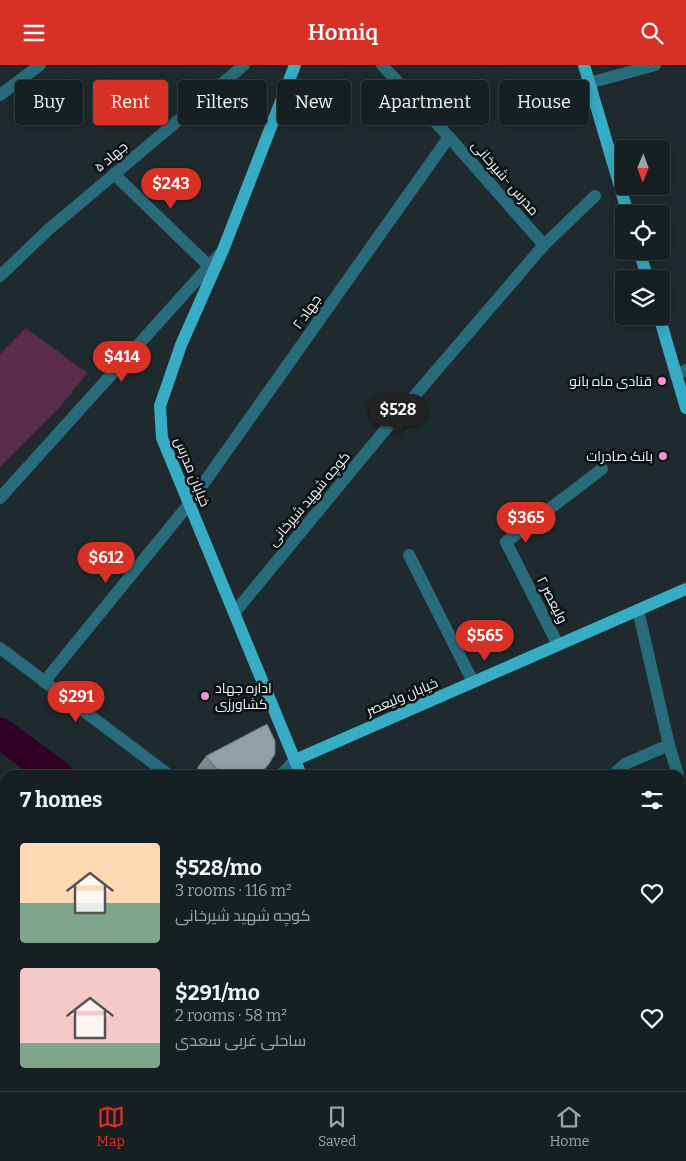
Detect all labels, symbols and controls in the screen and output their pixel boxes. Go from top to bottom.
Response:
icon: menu [20,19,48,47]
text: Homiq [308,19,378,46]
icon: search [638,19,666,47]
chip: Buy [15,80,83,125]
chip: Rent [93,80,168,125]
chip: Filters [178,80,267,125]
chip: New [277,80,351,125]
chip: Apartment [361,80,489,125]
chip: House [499,80,589,125]
street label: مدرس -شیرخانی [468,137,542,219]
street label: جهاد ۵ [91,138,131,176]
north arrow [615,140,670,195]
map controls [615,140,670,325]
pin: $243 [141,167,201,210]
text: $243 [152,174,190,193]
button: locate [615,205,670,260]
button: layers [615,270,670,325]
street label: جهاد ۲ [289,292,325,332]
pin: $414 [92,341,152,383]
text: $414 [104,347,140,366]
place label: قنادی ماه بانو [569,373,652,390]
marker: قنادی ماه بانو [656,375,668,387]
pin: $528 [368,393,428,436]
text: $528 [380,400,416,419]
street label: خیابان مدرس [170,435,214,509]
street label: کوچه شهید شیرخانی [264,448,354,551]
place label: بانک صادرات [586,448,653,465]
marker: بانک صادرات [657,450,669,462]
pin: $365 [496,501,556,544]
text: $365 [508,508,544,527]
pin: $612 [76,541,136,584]
text: $612 [89,548,123,567]
street label: ولیعصر ۲ [533,574,571,626]
pin: $565 [455,619,515,662]
text: $565 [467,626,503,645]
street label: خیابان ولیعصر [363,674,440,720]
place label: اداره جهاد کشاورزی [215,680,272,713]
pin: $291 [46,681,106,723]
text: $291 [58,687,94,706]
marker: اداره جهاد کشاورزی [199,690,211,702]
icon: filters [638,786,666,814]
text: 7 homes [20,787,102,813]
text: $528/mo [175,855,262,881]
icon: home [60,863,120,923]
icon: heart [638,879,666,907]
text: 3 rooms · 116 m² [175,881,292,900]
text: کوچه شهید شیرخانی [175,906,311,925]
text: $291/mo [175,980,260,1006]
icon: home [60,988,120,1048]
icon: heart [638,1004,666,1032]
text: 2 rooms · 58 m² [175,1006,287,1025]
text: ساحلی غربی سعدی [175,1031,306,1050]
tab: Map [97,1103,125,1150]
tab: Saved [318,1103,356,1150]
tab: Home [549,1103,589,1150]

